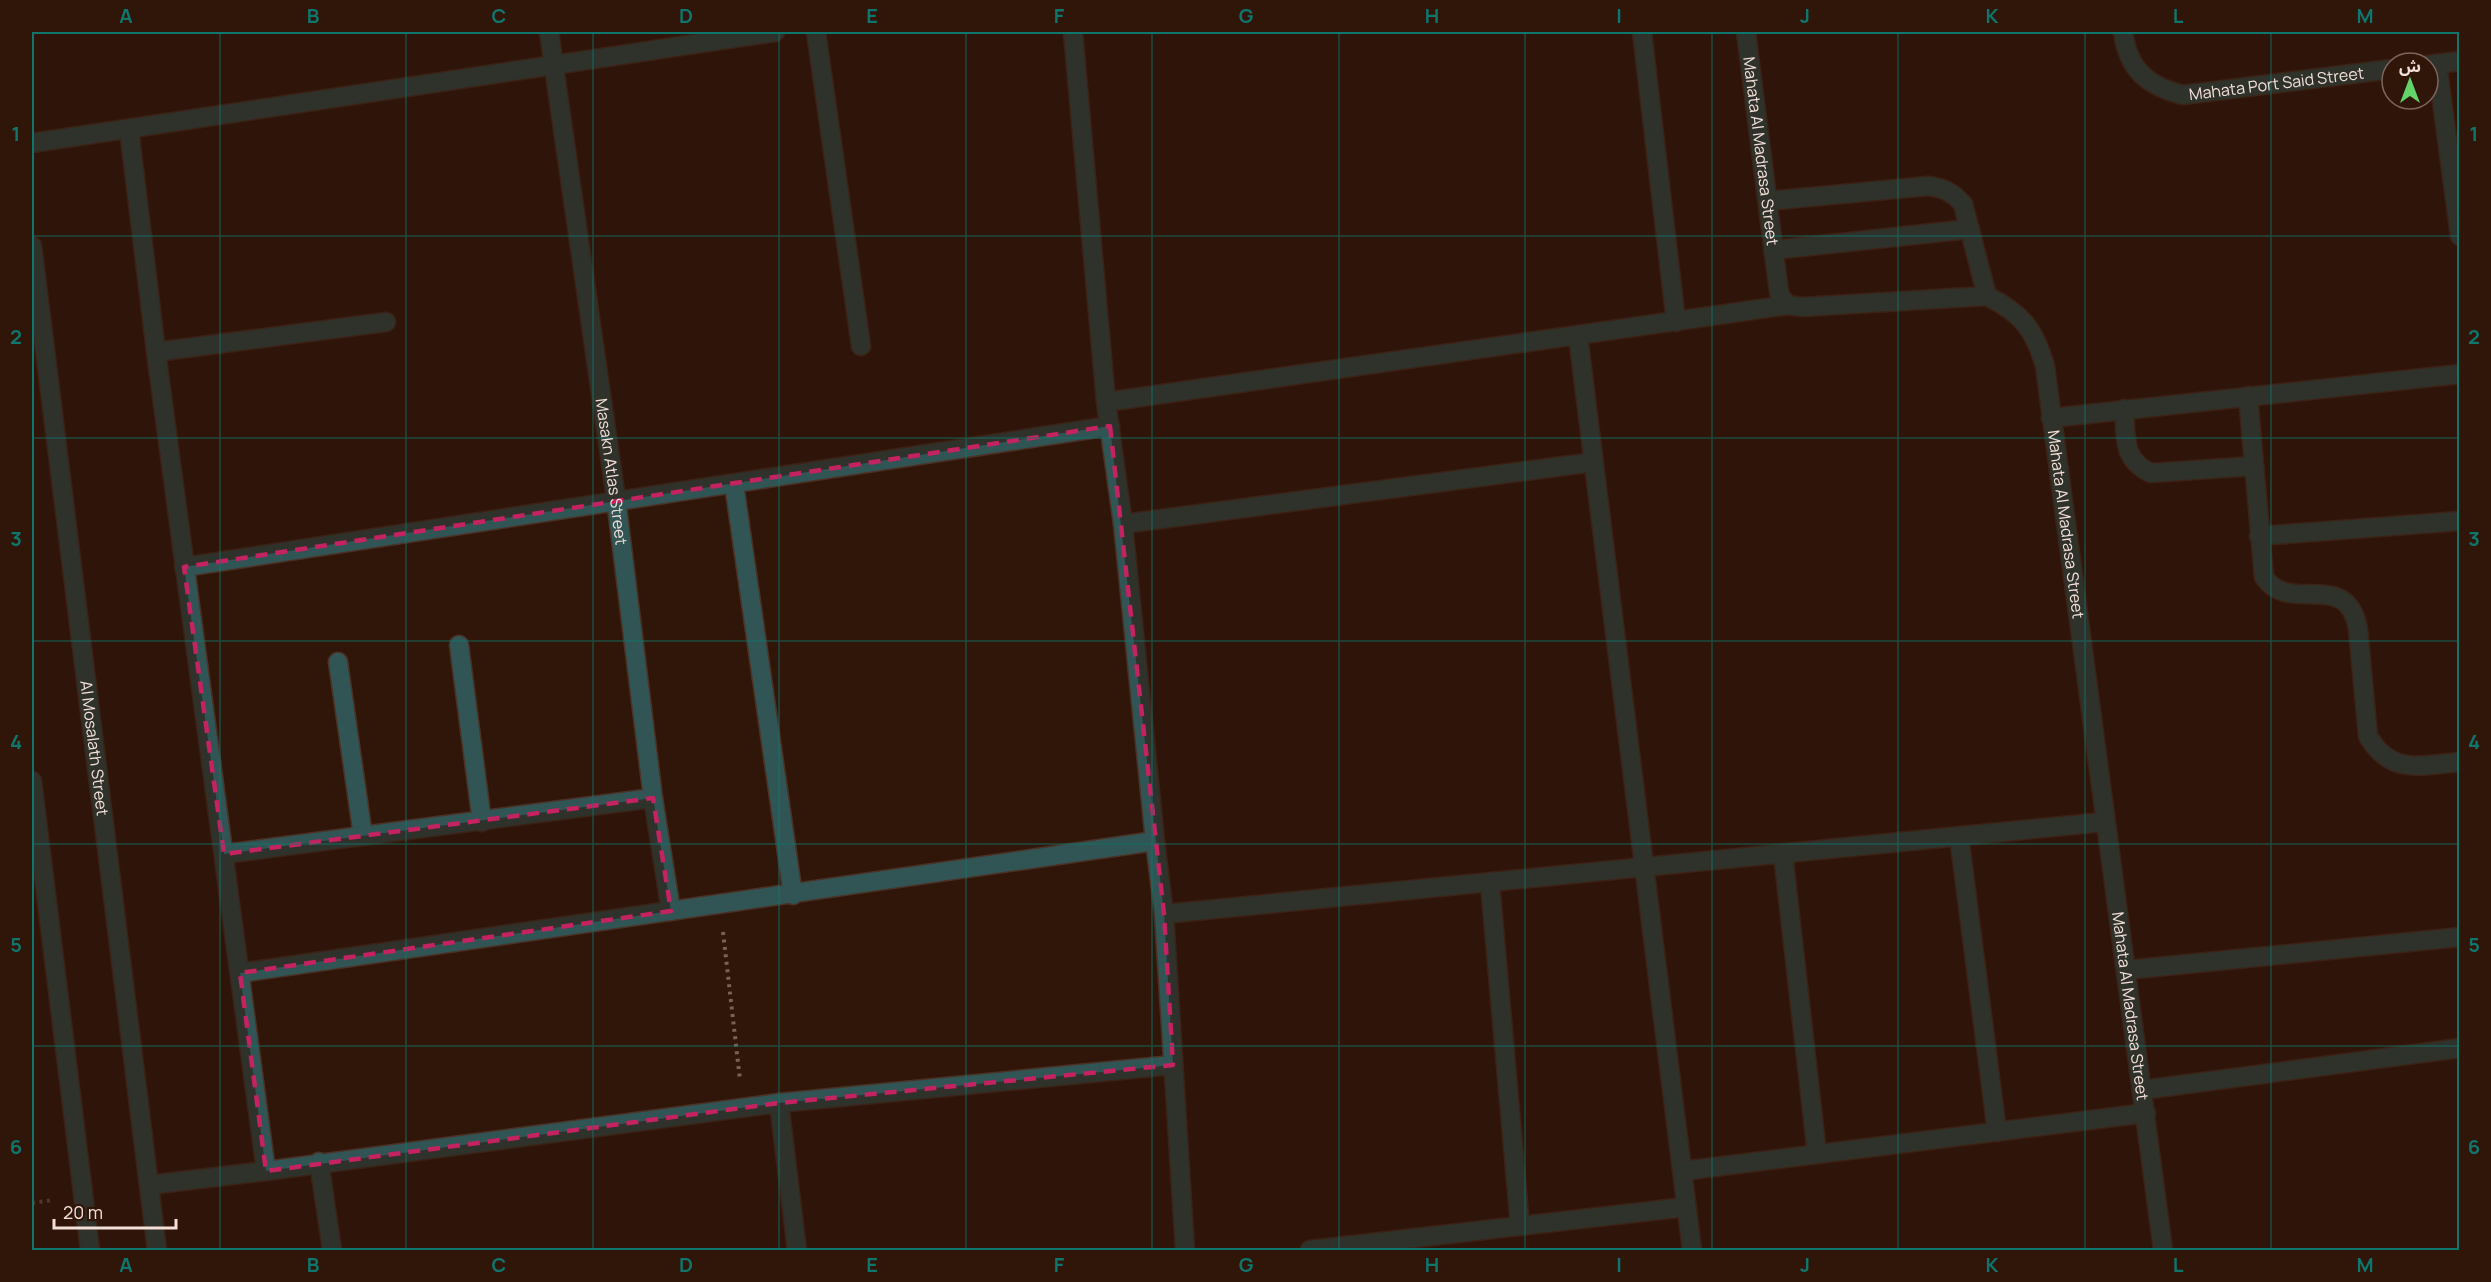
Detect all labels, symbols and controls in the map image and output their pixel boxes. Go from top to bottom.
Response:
text: A [119,2,133,29]
text: B [307,2,320,29]
text: C [492,2,506,29]
text: D [679,2,693,29]
text: E [866,2,878,29]
text: F [1054,2,1065,29]
text: G [1239,2,1254,29]
text: H [1425,2,1439,29]
text: I [1616,2,1622,29]
text: J [1800,2,1810,29]
text: K [1986,2,1999,29]
text: L [2173,2,2184,29]
text: M [2356,2,2374,29]
north arrow [2380,51,2440,111]
street label: Mahata Al Madrasa Street [1738,55,1784,247]
text: ش [2399,55,2421,77]
street label: Mahata Port Said Street [2188,62,2365,105]
text: 1 [12,120,20,147]
text: 1 [2470,120,2478,147]
text: 2 [10,323,22,350]
text: 2 [2468,323,2480,350]
street label: Masakn Atlas Street [591,397,633,546]
street label: Mahata Al Madrasa Street [2043,429,2090,620]
text: 3 [10,525,22,552]
text: 3 [2468,525,2480,552]
street label: Al Mosalath Street [75,679,114,817]
text: 4 [10,728,22,755]
text: 4 [2468,728,2480,755]
street label: Mahata Al Madrasa Street [2107,910,2154,1102]
text: 5 [10,931,22,958]
text: 5 [2468,931,2480,958]
text: 6 [10,1133,22,1160]
text: 6 [2468,1133,2480,1160]
scale bar [54,1192,176,1230]
text: 20 m [63,1200,103,1224]
text: A [119,1251,133,1278]
text: B [307,1251,320,1278]
text: C [492,1251,506,1278]
text: D [679,1251,693,1278]
text: E [866,1251,878,1278]
text: F [1054,1251,1065,1278]
text: G [1239,1251,1254,1278]
text: H [1425,1251,1439,1278]
text: I [1616,1251,1622,1278]
text: J [1800,1251,1810,1278]
text: K [1986,1251,1999,1278]
text: L [2173,1251,2184,1278]
text: M [2356,1251,2374,1278]

